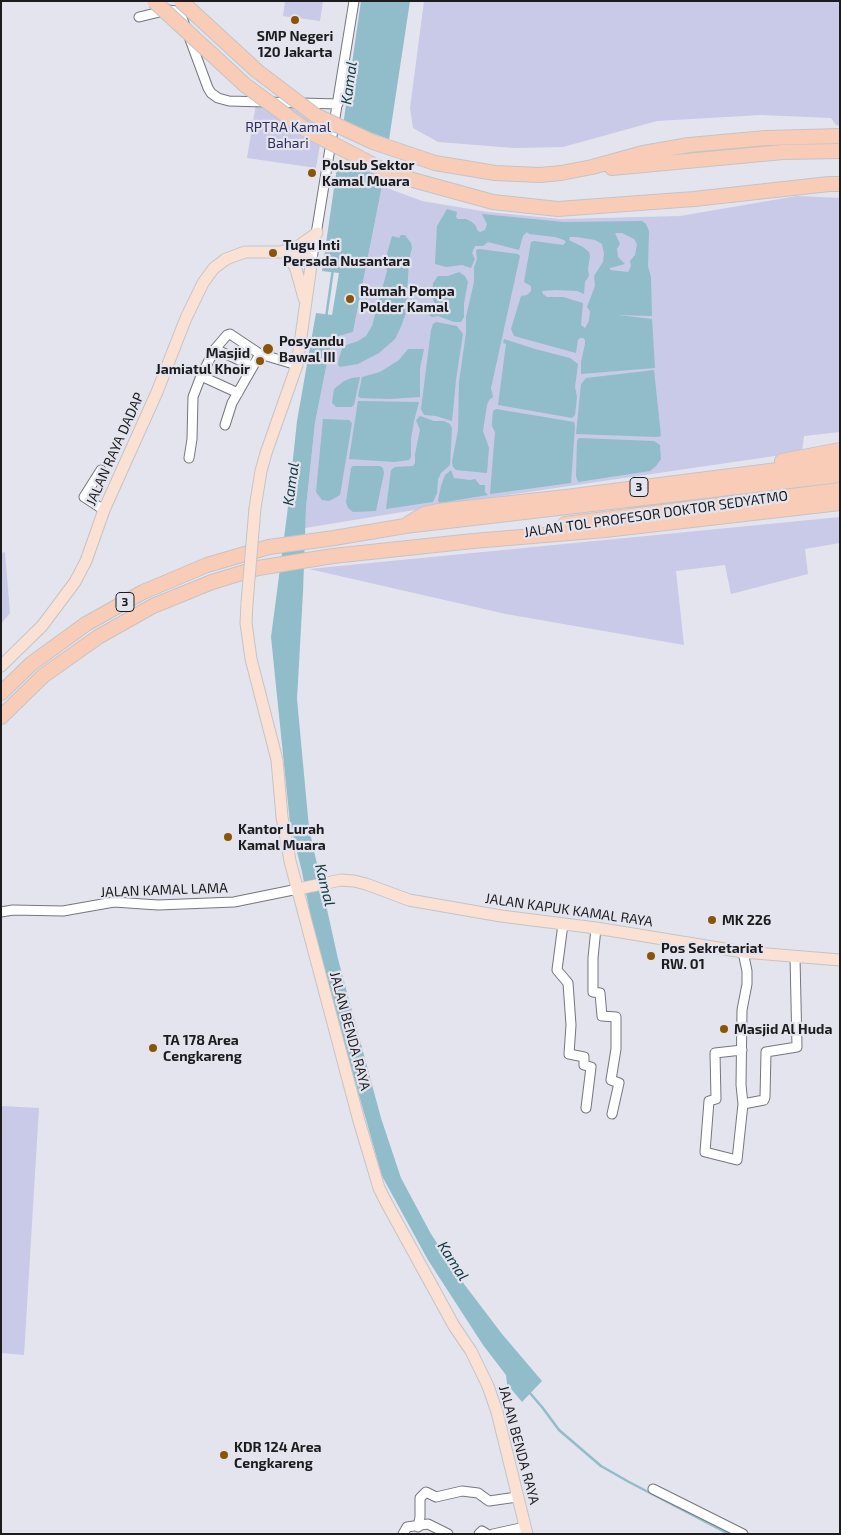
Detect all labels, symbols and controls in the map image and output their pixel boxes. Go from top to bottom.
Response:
marker: SMP Negeri 120 Jakarta [289,14,301,26]
place label: SMP Negeri 120 Jakarta [257,28,333,60]
water label: Kamal [337,60,361,106]
park label: RPTRA Kamal Bahari [245,119,331,152]
place label: Polsub Sektor Kamal Muara [322,157,414,190]
marker: Polsub Sektor Kamal Muara [306,167,318,179]
place label: Tugu Inti Persada Nusantara [283,237,410,270]
marker: Tugu Inti Persada Nusantara [267,247,279,259]
place label: Rumah Pompa Polder Kamal [360,283,455,316]
marker: Rumah Pompa Polder Kamal [344,293,356,305]
place label: Posyandu Bawal III [279,333,344,366]
marker: Posyandu Bawal III [261,342,275,356]
place label: Masjid Jamiatul Khoir [156,345,250,378]
marker: Masjid Jamiatul Khoir [254,355,266,367]
street label: JALAN RAYA DADAP [82,390,148,508]
water label: Kamal [279,461,303,507]
road number: 3 [630,478,648,497]
street label: JALAN TOL PROFESOR DOKTOR SEDYATMO [523,487,789,541]
road number: 3 [116,592,134,612]
place label: Kantor Lurah Kamal Muara [238,821,326,854]
marker: Kantor Lurah Kamal Muara [222,831,234,843]
water label: Kamal [311,862,339,908]
street label: JALAN KAMAL LAMA [100,879,228,901]
street label: JALAN KAPUK KAMAL RAYA [484,890,654,930]
place label: MK 226 [722,912,771,928]
marker: MK 226 [706,914,718,926]
place label: Pos Sekretariat RW. 01 [661,940,763,972]
marker: Pos Sekretariat RW. 01 [645,950,657,962]
street label: JALAN BENDA RAYA [326,970,374,1092]
place label: Masjid Al Huda [734,1021,832,1037]
marker: Masjid Al Huda [718,1023,730,1035]
place label: TA 178 Area Cengkareng [163,1032,242,1064]
marker: TA 178 Area Cengkareng [147,1042,159,1054]
water label: Kamal [434,1238,472,1284]
street label: JALAN BENDA RAYA [495,1384,543,1506]
place label: KDR 124 Area Cengkareng [234,1439,322,1471]
marker: KDR 124 Area Cengkareng [218,1449,230,1461]

